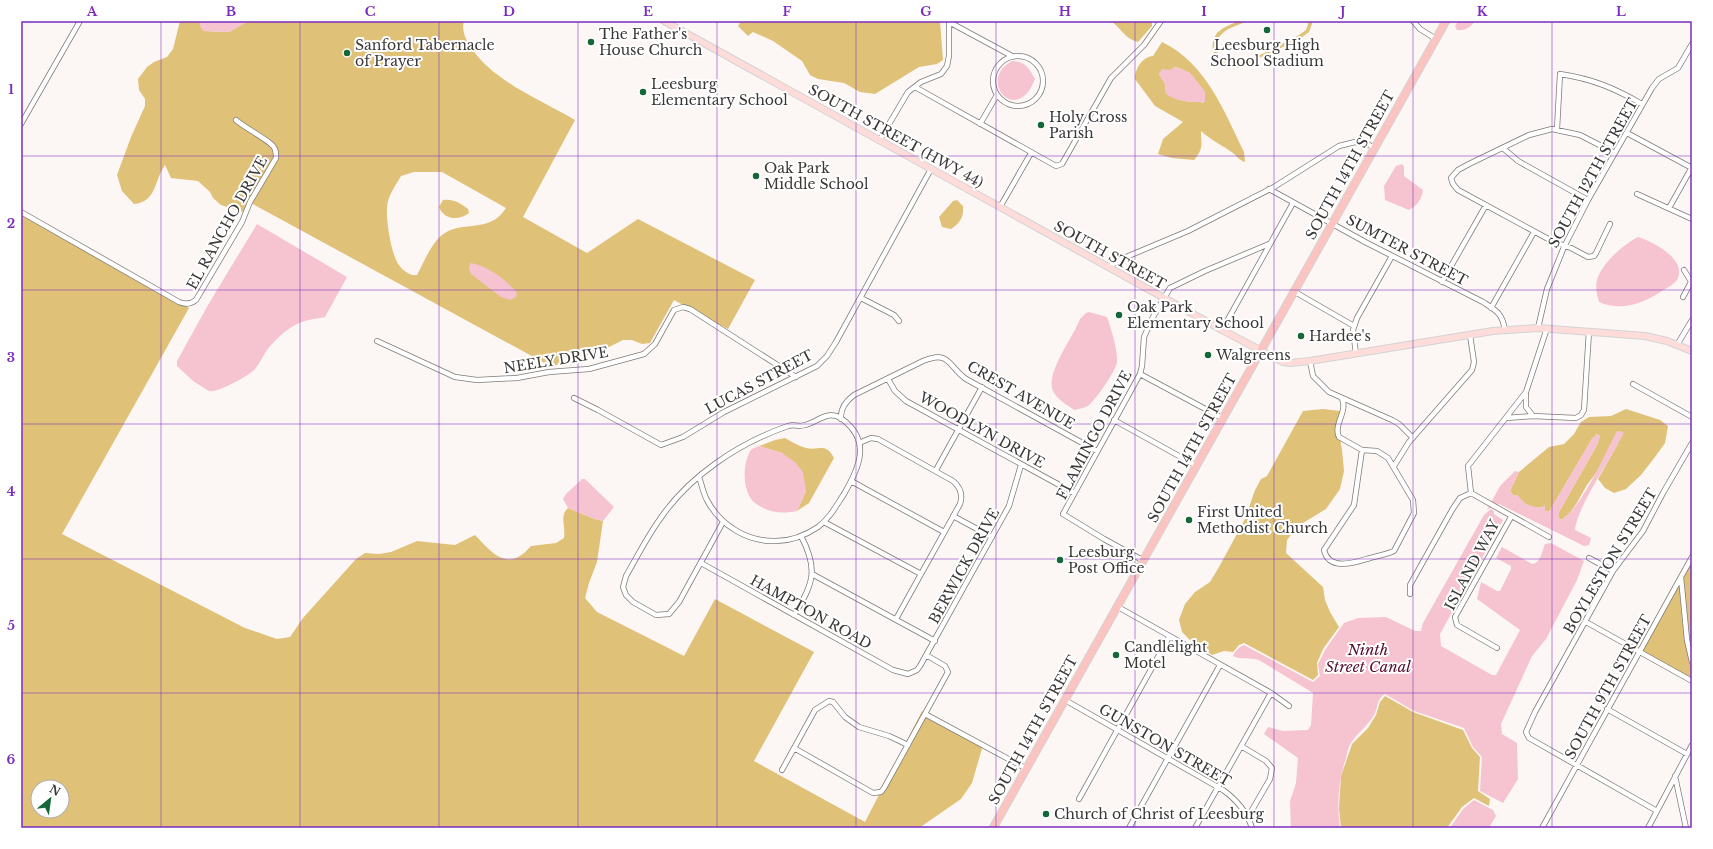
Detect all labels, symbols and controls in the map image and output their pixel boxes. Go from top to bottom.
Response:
text: A [86,3,98,20]
text: B [226,3,236,20]
text: C [365,3,376,20]
text: D [503,3,515,20]
text: E [643,3,653,20]
text: F [783,3,792,20]
text: G [920,3,932,20]
text: H [1059,3,1071,20]
text: I [1201,3,1207,20]
text: J [1337,3,1346,20]
text: K [1477,3,1488,20]
text: L [1616,3,1626,20]
place label: The Father's House Church [599,25,703,59]
marker: Leesburg High School Stadium [1262,25,1272,35]
place label: Sanford Tabernacle of Prayer [355,36,495,70]
place label: Leesburg High School Stadium [1210,36,1324,70]
marker: The Father's House Church [586,37,596,47]
marker: Sanford Tabernacle of Prayer [342,48,352,58]
place label: Leesburg Elementary School [651,75,788,109]
street label: SOUTH STREET (HWY 44) [805,80,987,192]
text: 1 [8,81,14,98]
marker: Leesburg Elementary School [638,87,648,97]
street label: SOUTH 14TH STREET [1302,87,1398,243]
street label: SOUTH 12TH STREET [1544,95,1642,251]
place label: Holy Cross Parish [1049,108,1127,142]
marker: Holy Cross Parish [1036,120,1046,130]
street label: EL RANCHO DRIVE [183,153,271,293]
place label: Oak Park Middle School [764,159,869,193]
marker: Oak Park Middle School [751,171,761,181]
street label: SUMTER STREET [1343,210,1471,290]
text: 2 [7,215,15,232]
street label: SOUTH STREET [1051,217,1169,293]
place label: Oak Park Elementary School [1127,298,1264,332]
marker: Oak Park Elementary School [1114,310,1124,320]
place label: Hardee's [1309,327,1371,345]
marker: Hardee's [1296,331,1306,341]
street label: NEELY DRIVE [502,343,610,377]
street label: LUCAS STREET [702,346,816,418]
place label: Walgreens [1215,346,1291,364]
text: 3 [7,349,15,366]
marker: Walgreens [1203,350,1213,360]
street label: CREST AVENUE [964,357,1078,433]
street label: FLAMINGO DRIVE [1052,367,1136,503]
street label: SOUTH 14TH STREET [1144,370,1240,526]
street label: WOODLYN DRIVE [915,388,1048,472]
text: 4 [7,483,16,500]
street label: BOYLESTON STREET [1559,485,1661,637]
place label: First United Methodist Church [1197,503,1328,537]
street label: BERWICK DRIVE [925,505,1003,627]
marker: First United Methodist Church [1184,515,1194,525]
street label: ISLAND WAY [1441,516,1504,613]
place label: Leesburg Post Office [1068,543,1144,577]
marker: Leesburg Post Office [1055,555,1065,565]
street label: HAMPTON ROAD [747,571,875,653]
street label: SOUTH 9TH STREET [1561,612,1655,762]
text: 5 [7,617,15,634]
place label: Candlelight Motel [1124,638,1208,672]
water label: Ninth Street Canal [1325,640,1411,676]
marker: Candlelight Motel [1111,650,1121,660]
street label: SOUTH 14TH STREET [985,652,1081,808]
street label: GUNSTON STREET [1096,700,1234,790]
text: 6 [7,751,16,768]
north arrow [30,779,70,819]
text: N [47,782,63,799]
place label: Church of Christ of Leesburg [1054,805,1265,823]
marker: Church of Christ of Leesburg [1041,809,1051,819]

